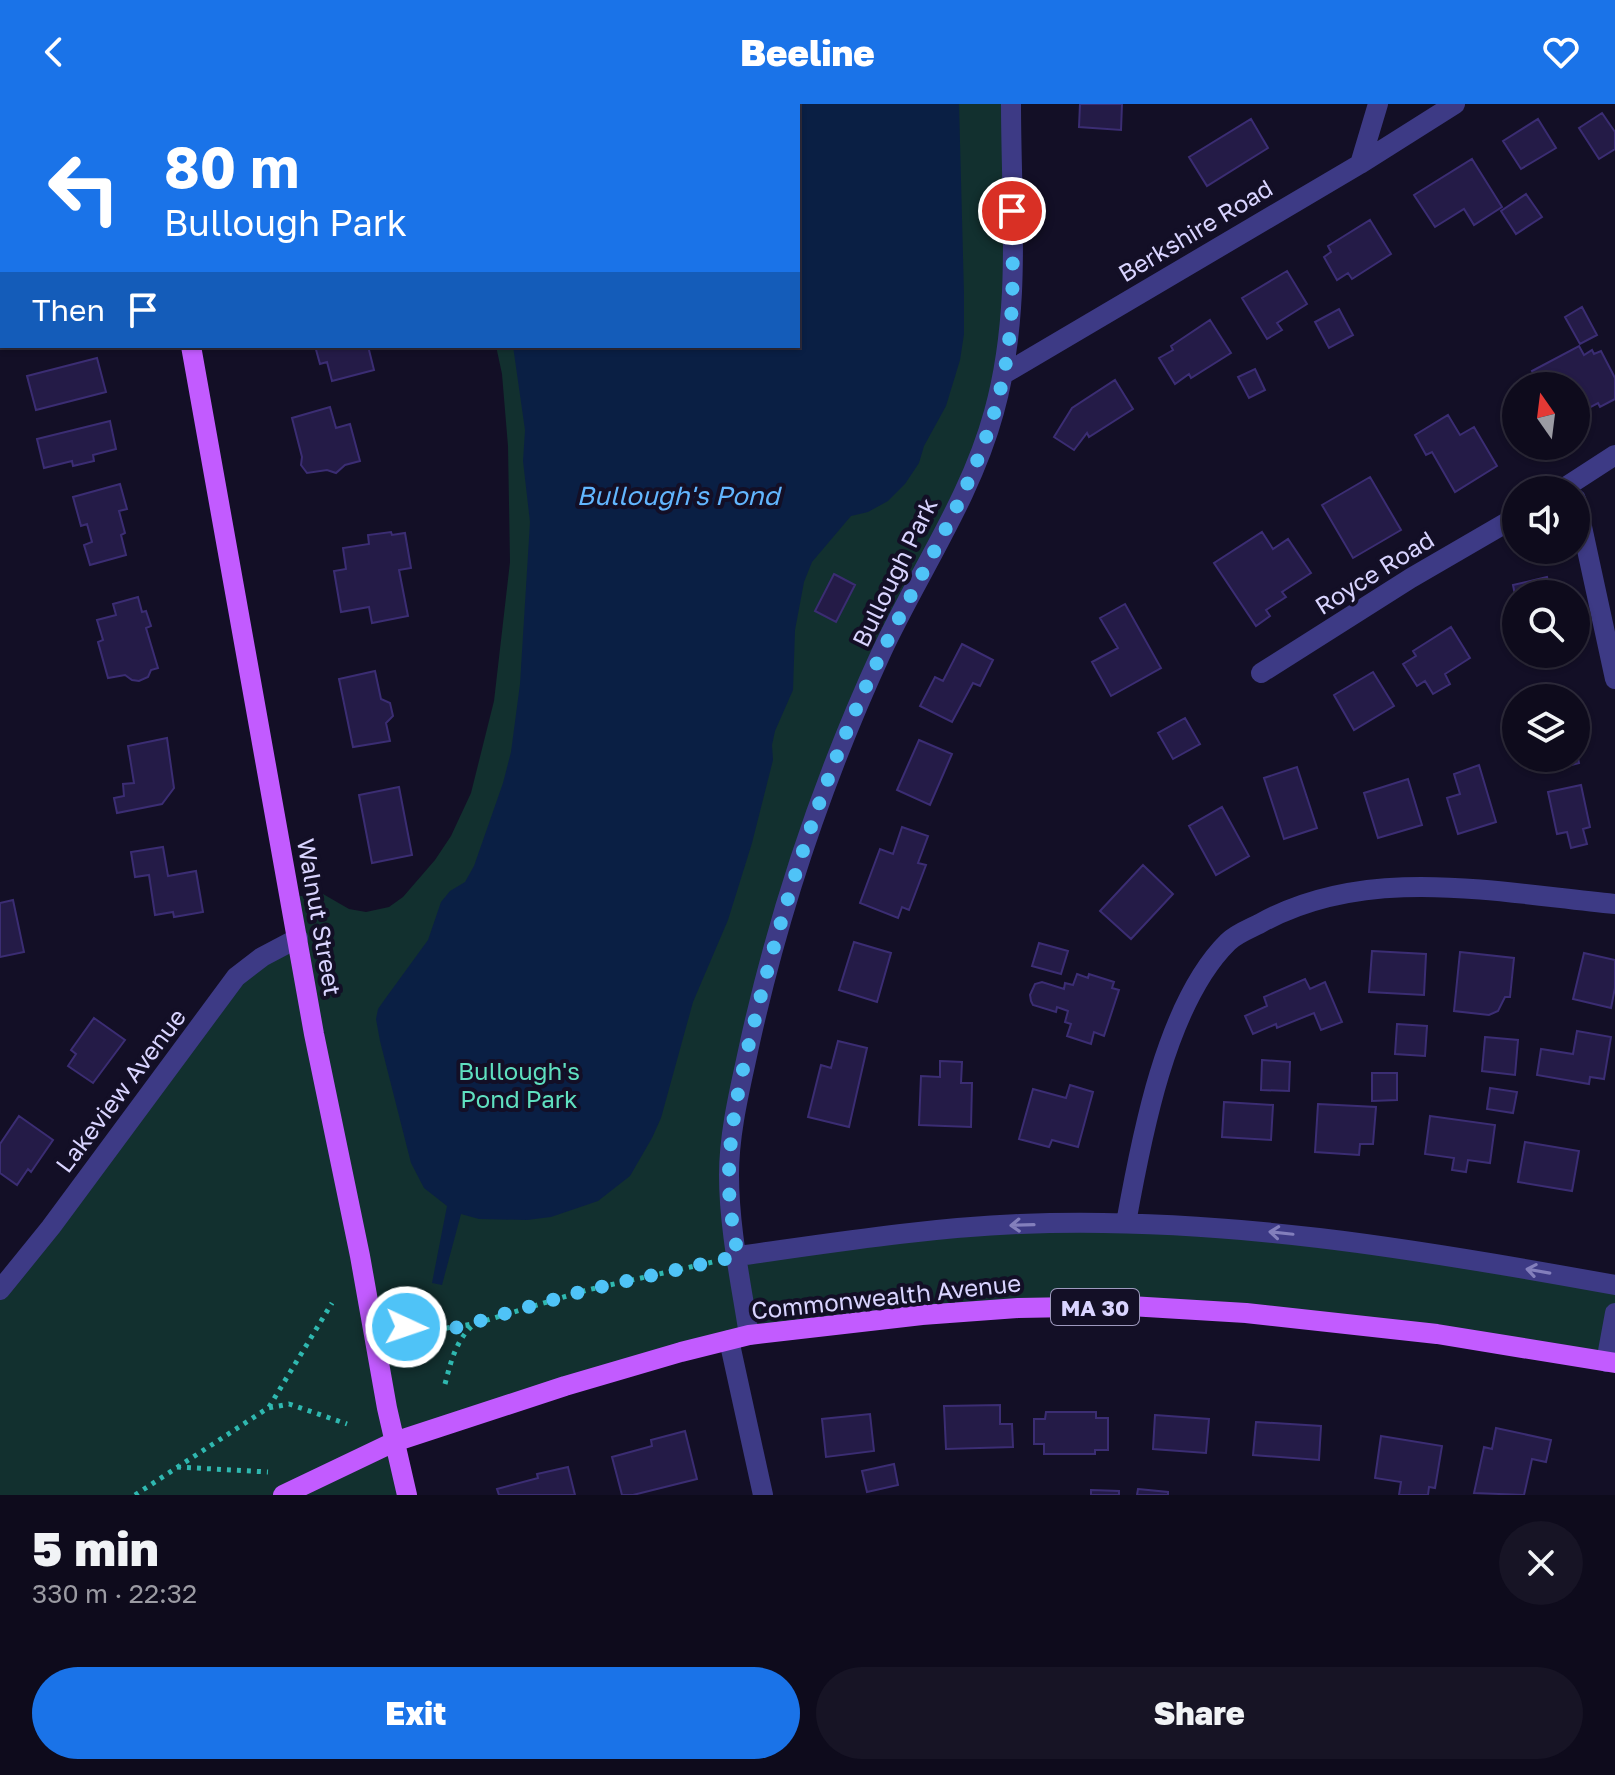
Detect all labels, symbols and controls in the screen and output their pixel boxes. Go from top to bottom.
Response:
icon: back [32,30,76,74]
icon: heart [1539,30,1583,74]
text: Beeline [740,31,875,74]
text: 80 m [164,133,299,200]
icon: left [32,136,136,240]
street label: Berkshire Road [1113,173,1277,287]
pin [978,177,1046,245]
icon: arrive [990,189,1034,233]
text: Bullough Park [164,201,407,244]
icon: arrive [121,288,165,332]
text: Then [32,292,105,328]
north arrow [1502,372,1590,460]
map controls [1502,372,1590,772]
button: sound [1502,476,1590,564]
water label: Bullough's Pond [577,480,782,511]
street label: Bullough Park [845,493,943,651]
street label: Royce Road [1309,524,1439,620]
button: search [1502,580,1590,668]
button: layers [1502,684,1590,772]
street label: Walnut Street [292,836,348,998]
street label: Lakeview Avenue [49,1002,191,1178]
park label: Bullough's Pond Park [458,1056,580,1113]
one-way arrow [1009,1217,1035,1232]
one-way arrow [1268,1225,1295,1240]
one-way arrow [1526,1262,1551,1277]
street label: Commonwealth Avenue [750,1267,1022,1325]
position arrow [364,1285,448,1369]
road number: MA 30 [1051,1289,1139,1325]
text: 5 min [32,1519,159,1577]
button: close [1499,1521,1583,1605]
text: 330 m · 22:32 [32,1578,197,1609]
button: Exit [32,1667,800,1759]
button: Share [816,1667,1583,1759]

